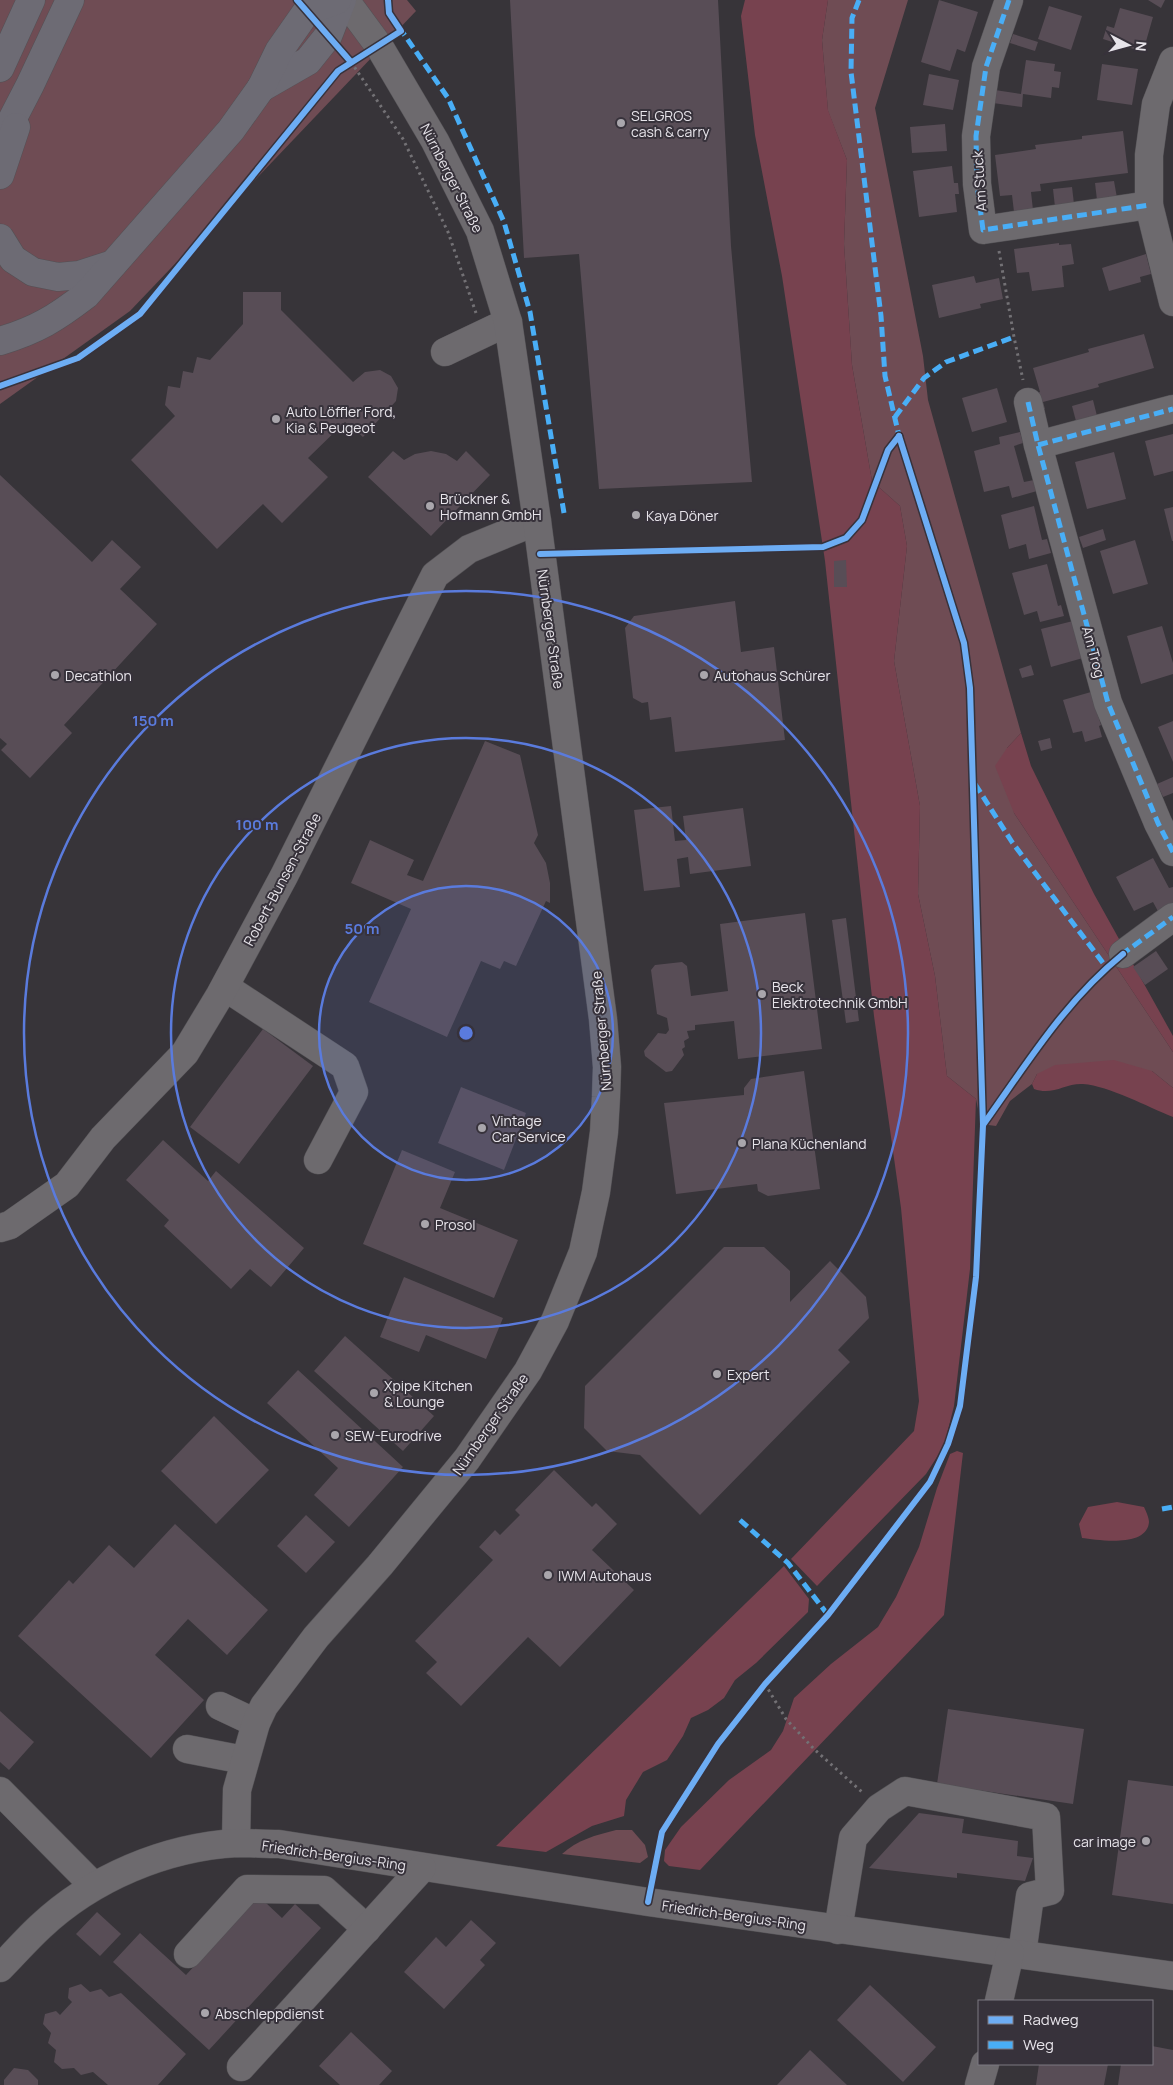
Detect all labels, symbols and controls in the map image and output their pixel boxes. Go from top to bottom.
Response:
north arrow [1103,20,1153,70]
text: N [1131,40,1151,52]
place label: SELGROS cash & carry [631,106,710,141]
marker: SELGROS cash & carry [615,117,627,129]
street label: Nürnberger Straße [416,120,488,236]
street label: Am Stuck [967,149,991,212]
place label: Auto Löffler Ford, Kia & Peugeot [286,402,396,437]
marker: Auto Löffler Ford, Kia & Peugeot [270,413,282,425]
place label: Brückner & Hofmann GmbH [440,489,542,524]
marker: Brückner & Hofmann GmbH [424,500,436,512]
place label: Kaya Döner [646,506,719,525]
marker: Kaya Döner [630,509,642,521]
street label: Nürnberger Straße [533,568,569,690]
street label: Am Trog [1078,624,1110,680]
place label: Decathlon [65,666,132,685]
place label: Autohaus Schürer [714,666,831,685]
marker: Decathlon [49,669,61,681]
marker: Autohaus Schürer [698,669,710,681]
text: 150 m [132,710,174,731]
street label: Robert-Bunsen-Straße [239,809,325,949]
text: 100 m [236,814,278,835]
text: 50 m [344,918,380,939]
street label: Nürnberger Straße [586,970,616,1092]
place label: Beck Elektrotechnik GmbH [772,977,908,1012]
marker: Beck Elektrotechnik GmbH [756,988,768,1000]
centre of rings [457,1024,475,1042]
place label: Vintage Car Service [492,1111,566,1146]
marker: Vintage Car Service [476,1122,488,1134]
place label: Plana Küchenland [752,1134,867,1153]
marker: Plana Küchenland [736,1137,748,1149]
place label: Prosol [435,1215,475,1234]
marker: Prosol [419,1218,431,1230]
place label: Expert [727,1365,770,1384]
marker: Expert [711,1368,723,1380]
street label: Nürnberger Straße [448,1369,532,1479]
place label: Xpipe Kitchen & Lounge [384,1376,473,1411]
marker: Xpipe Kitchen & Lounge [368,1387,380,1399]
place label: SEW-Eurodrive [345,1426,442,1445]
marker: SEW-Eurodrive [329,1429,341,1441]
place label: IWM Autohaus [558,1566,652,1585]
marker: IWM Autohaus [542,1569,554,1581]
place label: car image [1073,1832,1136,1851]
street label: Friedrich-Bergius-Ring [261,1835,407,1875]
marker: car image [1140,1835,1152,1847]
street label: Friedrich-Bergius-Ring [661,1895,807,1935]
legend [978,2000,1153,2065]
place label: Abschleppdienst [215,2004,325,2023]
marker: Abschleppdienst [199,2007,211,2019]
text: Radweg [1023,2009,1079,2030]
text: Weg [1023,2034,1054,2055]

